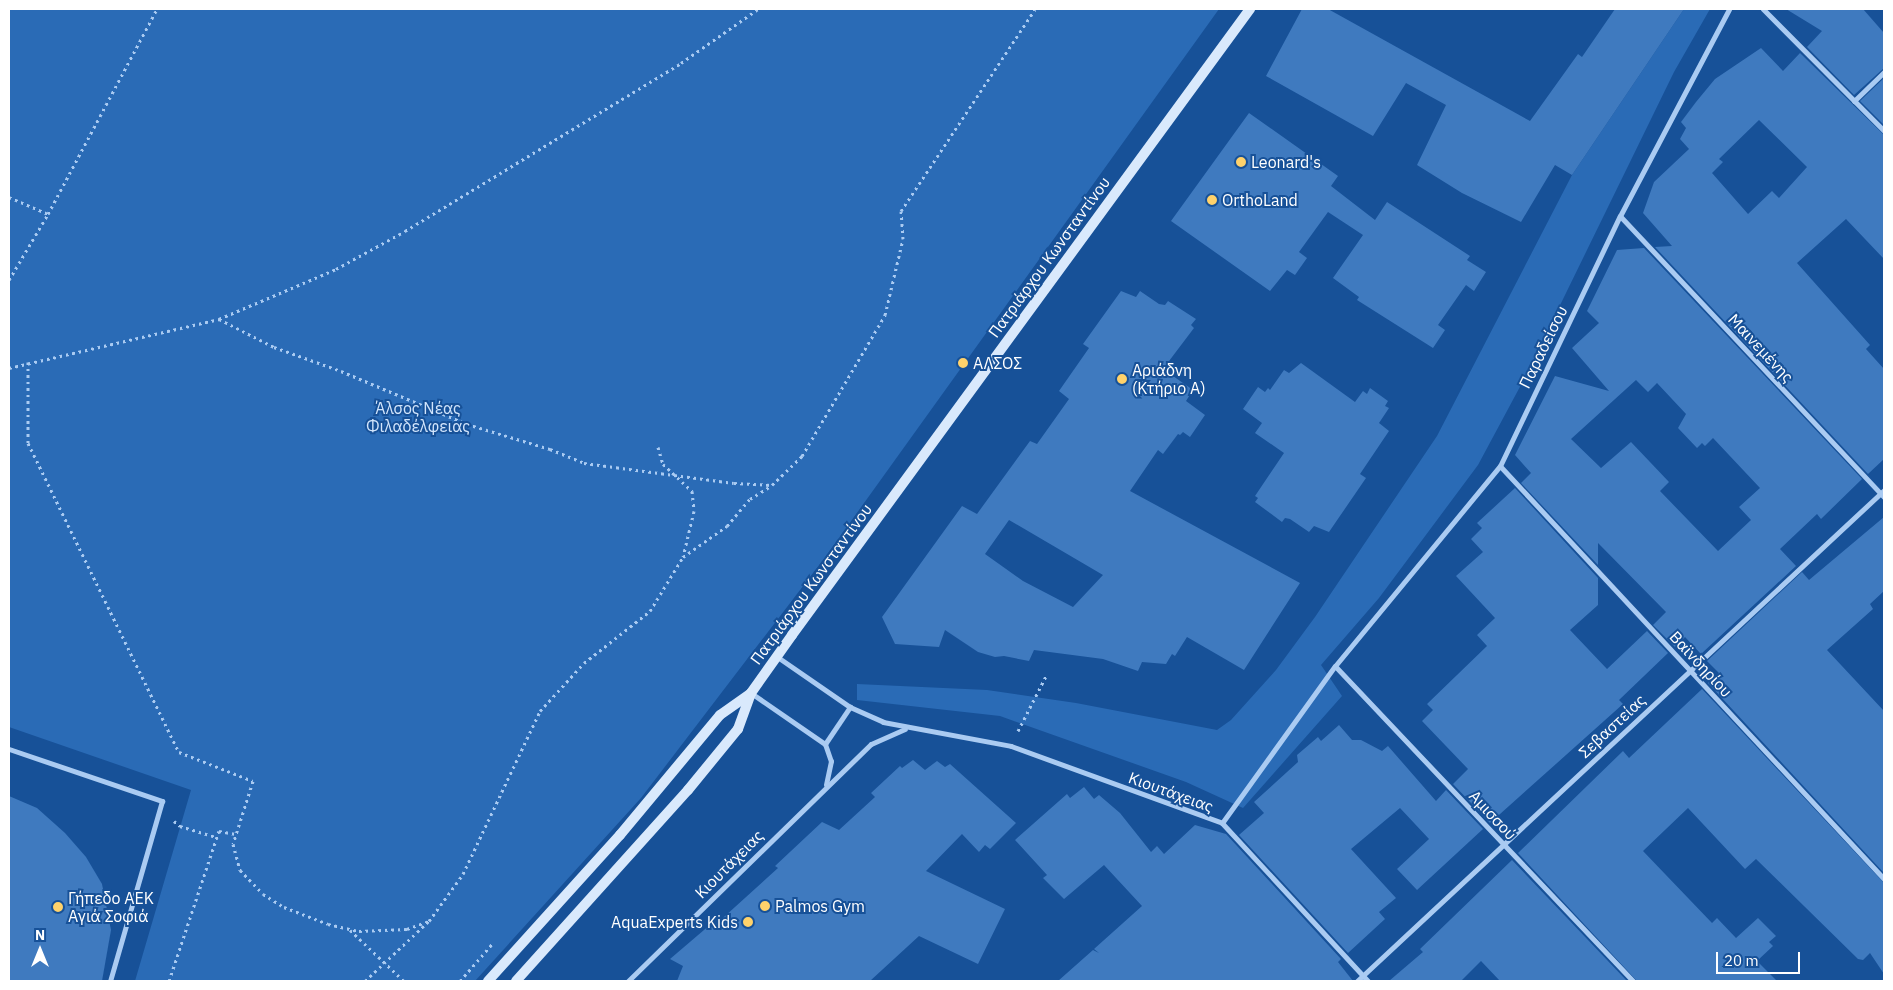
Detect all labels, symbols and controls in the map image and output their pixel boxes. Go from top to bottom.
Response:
place label: Leonard's [1251,152,1321,172]
marker: Leonard's [1235,156,1247,168]
street label: Πατριάρχου Κωνσταντίνου [984,173,1114,341]
place label: OrthoLand [1222,190,1298,210]
marker: OrthoLand [1206,194,1218,206]
street label: Παραδείσου [1515,302,1571,392]
street label: Μαινεμένης [1724,310,1798,386]
place label: ΑΛΣΟΣ [973,353,1022,373]
marker: ΑΛΣΟΣ [957,357,969,369]
place label: Αριάδνη (Κτήριο Α) [1132,360,1206,398]
marker: Αριάδνη (Κτήριο Α) [1116,373,1128,385]
park label: Άλσος Νέας Φιλαδέλφειας [366,398,470,436]
street label: Πατριάρχου Κωνσταντίνου [746,500,876,668]
street label: Βαϊνδηρίου [1666,627,1736,701]
street label: Σεβαστείας [1575,690,1649,762]
street label: Κιουτάχειας [1126,768,1216,816]
street label: Αμισσού [1465,786,1521,844]
street label: Κιουτάχειας [691,826,767,902]
place label: Γήπεδο ΑΕΚ Αγιά Σοφιά [68,888,154,926]
place label: Palmos Gym [775,896,865,916]
marker: Palmos Gym [759,900,771,912]
marker: Γήπεδο ΑΕΚ Αγιά Σοφιά [52,901,64,913]
place label: AquaExperts Kids [611,912,738,932]
marker: AquaExperts Kids [742,916,754,928]
north arrow [15,925,65,975]
text: N [35,926,45,944]
scale bar [1718,942,1802,974]
text: 20 m [1724,951,1759,970]

